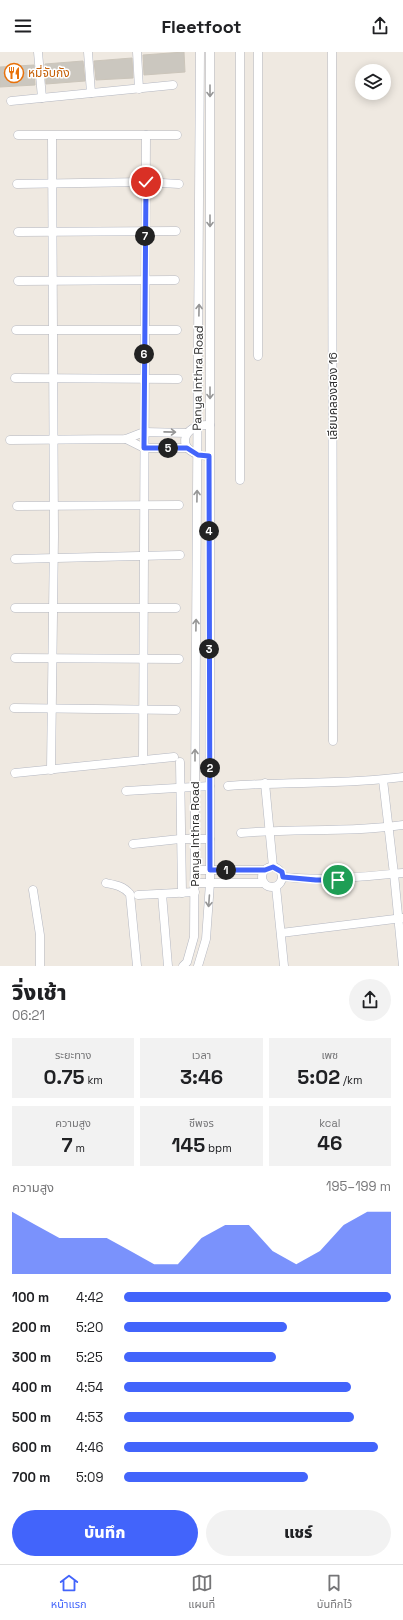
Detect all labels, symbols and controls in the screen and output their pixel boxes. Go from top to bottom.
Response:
icon: menu [12,15,34,37]
text: Fleetfoot [161,15,242,38]
icon: share [369,15,391,37]
restaurant icon: หมี่จับกัง [3,62,25,84]
place label: หมี่จับกัง [28,64,70,81]
map controls [355,64,391,100]
button: layers [355,64,391,100]
one-way arrow [206,84,214,97]
pin [129,165,163,199]
icon: check [135,171,157,193]
one-way arrow [206,214,214,227]
pin: 7 [135,226,155,246]
text: 7 [142,229,148,243]
one-way arrow [195,304,203,317]
street label: Panya Inthra Road [189,325,207,431]
pin: 6 [134,344,154,364]
text: 6 [141,347,147,361]
street label: เลียบคลองสอง 16 [325,352,341,440]
one-way arrow [206,386,214,399]
one-way arrow [163,428,176,436]
pin: 5 [158,438,178,458]
text: 5 [165,441,171,455]
one-way arrow [193,490,201,503]
pin: 4 [199,521,219,541]
text: 4 [206,524,213,538]
one-way arrow [192,619,200,632]
pin: 3 [199,639,219,659]
text: 3 [206,642,212,656]
one-way arrow [191,749,199,762]
pin: 2 [200,758,220,778]
text: 2 [207,761,213,775]
street label: Panya Inthra Road [187,781,203,887]
pin: 1 [216,860,236,880]
text: 1 [224,863,228,877]
pin [321,863,355,897]
icon: arrive [327,869,349,891]
one-way arrow [205,894,213,907]
text: วิ่งเช้า [12,978,67,1006]
button: share [349,979,391,1021]
text: 06:21 [12,1007,45,1024]
text: ระยะทาง [55,1048,91,1062]
text: เวลา [192,1048,211,1062]
text: เพซ [321,1048,338,1062]
text: 0.75 [44,1064,85,1090]
text: 3:46 [180,1064,223,1090]
text: 5:02 [297,1064,340,1090]
text: km [85,1073,103,1087]
text: /km [340,1073,362,1087]
text: ความสูง [55,1116,91,1130]
text: ชีพจร [189,1116,214,1130]
text: kcal [319,1116,340,1130]
text: 46 [317,1130,342,1156]
text: 7 [61,1132,73,1158]
text: 145 [171,1132,205,1158]
text: m [73,1141,85,1155]
text: bpm [205,1141,232,1155]
text: 195–199 m [326,1178,391,1195]
text: ความสูง [12,1179,54,1196]
text: 100 m [12,1289,49,1306]
text: 4:42 [76,1289,103,1306]
text: 200 m [12,1319,51,1336]
text: 5:20 [76,1319,103,1336]
text: 300 m [12,1349,51,1366]
text: 5:25 [76,1349,103,1366]
text: 400 m [12,1379,52,1396]
text: 4:54 [76,1379,103,1396]
text: 500 m [12,1409,51,1426]
text: 4:53 [76,1409,103,1426]
text: 600 m [12,1439,51,1456]
text: 4:46 [76,1439,104,1456]
text: 700 m [12,1469,50,1486]
text: 5:09 [76,1469,103,1486]
button: บันทึก [12,1510,198,1556]
button: แชร์ [206,1510,391,1556]
tab: หน้าแรก [51,1572,87,1613]
tab: แผนที่ [188,1572,215,1613]
tab: บันทึกไว้ [317,1572,352,1613]

